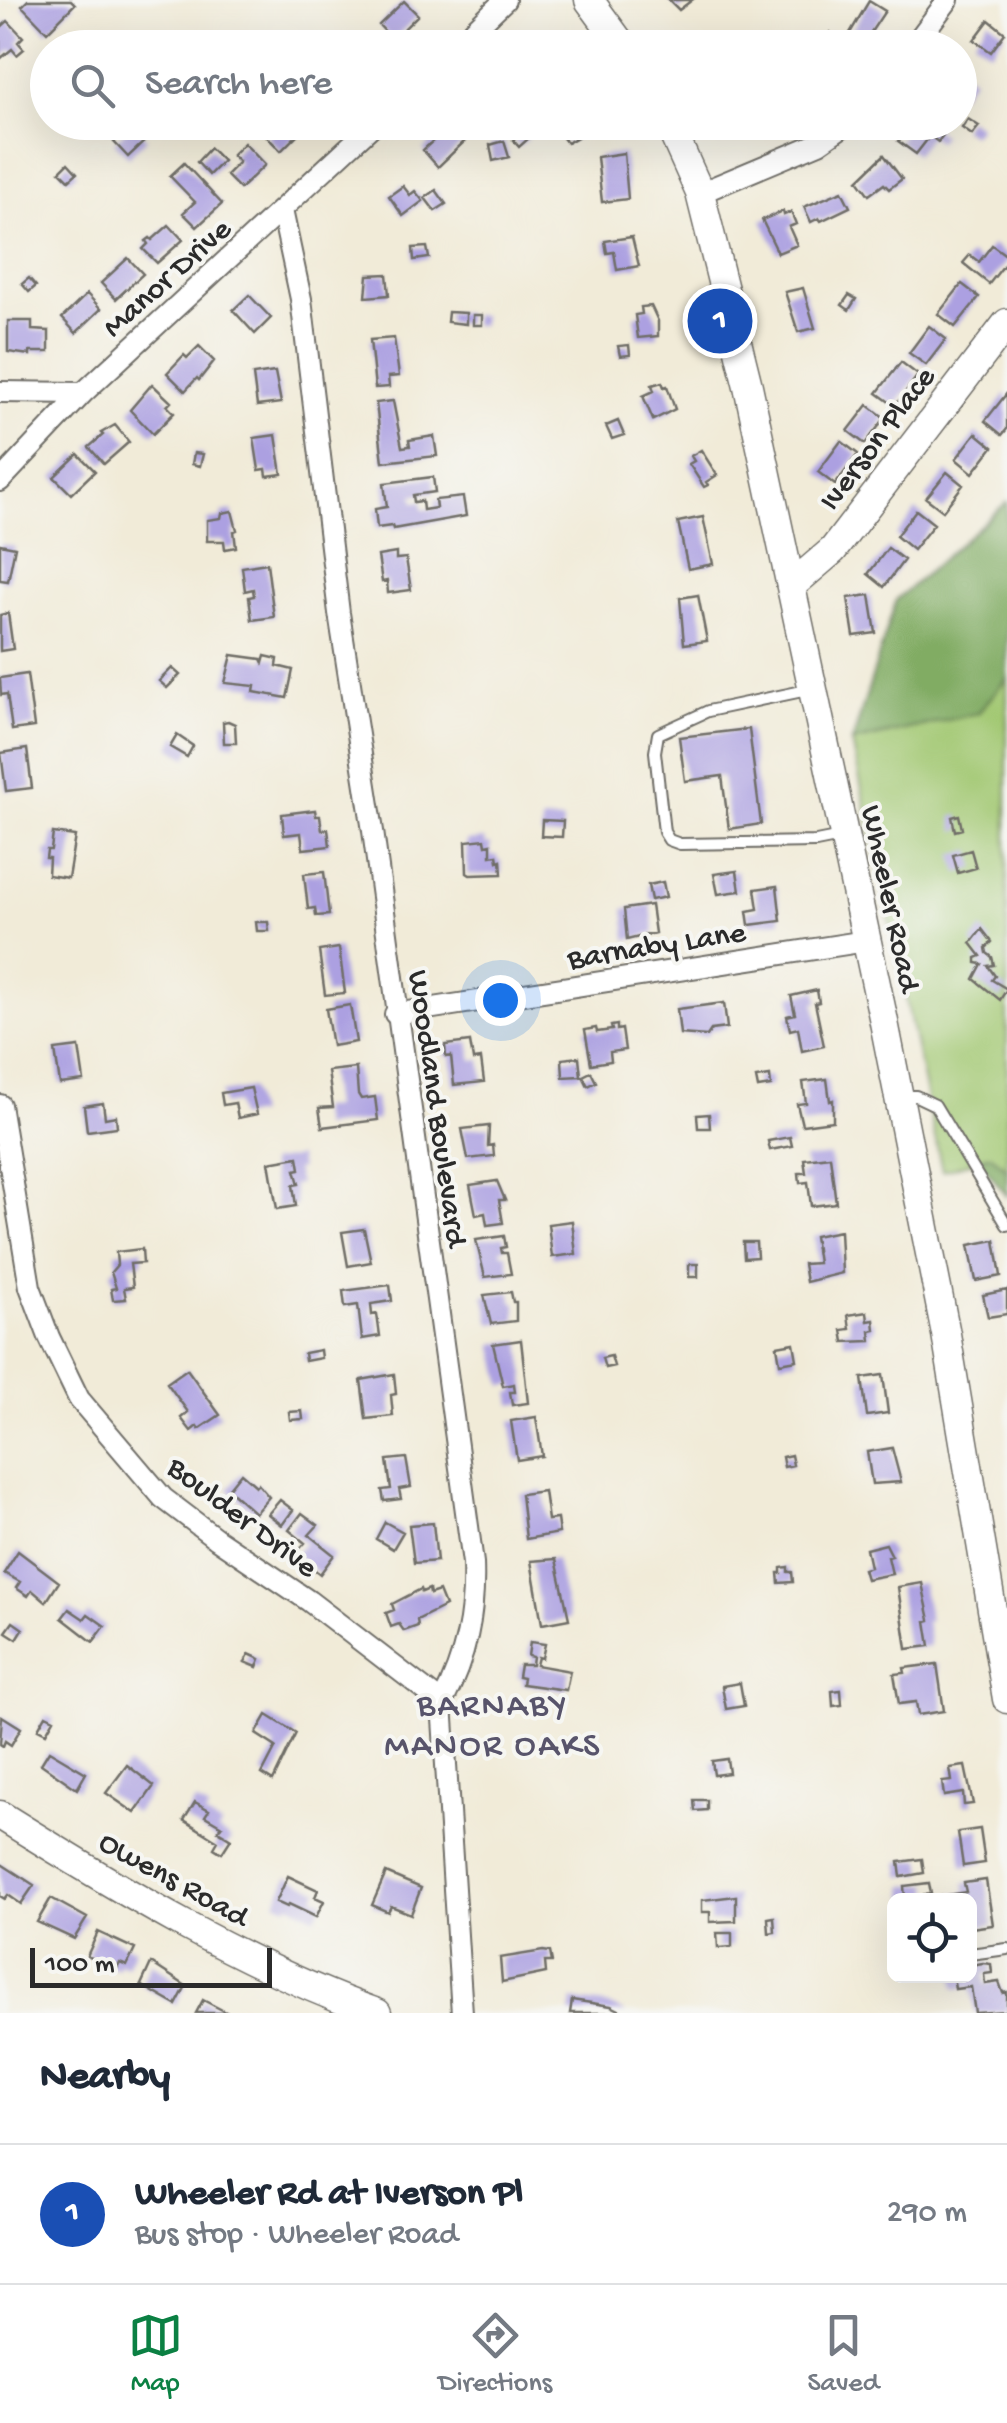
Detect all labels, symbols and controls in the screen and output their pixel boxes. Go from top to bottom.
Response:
search box [30,30,977,140]
icon: search [65,58,120,113]
text: Search here [145,63,332,107]
street label: Manor Drive [96,212,241,348]
pin: 1 [688,284,752,358]
street label: Iverson Place [812,360,946,520]
street label: Wheeler Road [850,802,927,998]
street label: Barnaby Lane [564,915,749,981]
street label: Woodland Boulevard [397,968,474,1252]
your location [475,975,526,1026]
street label: Boulder Drive [157,1449,324,1588]
district label: BARNABY MANOR OAKS [384,1687,602,1768]
street label: Owens Road [91,1825,256,1939]
map controls [887,1893,977,1983]
button: locate [887,1893,977,1983]
scale bar [30,1943,272,1988]
text: 100 m [45,1949,115,1982]
text: Nearby [40,2054,170,2103]
text: Wheeler Rd at Iverson Pl [135,2173,523,2217]
text: 1 [66,2195,79,2233]
text: 290 m [887,2195,967,2233]
text: Bus stop · Wheeler Road [135,2217,458,2255]
tab: Map [128,2308,183,2401]
tab: Directions [438,2308,552,2401]
tab: Saved [807,2308,879,2401]

